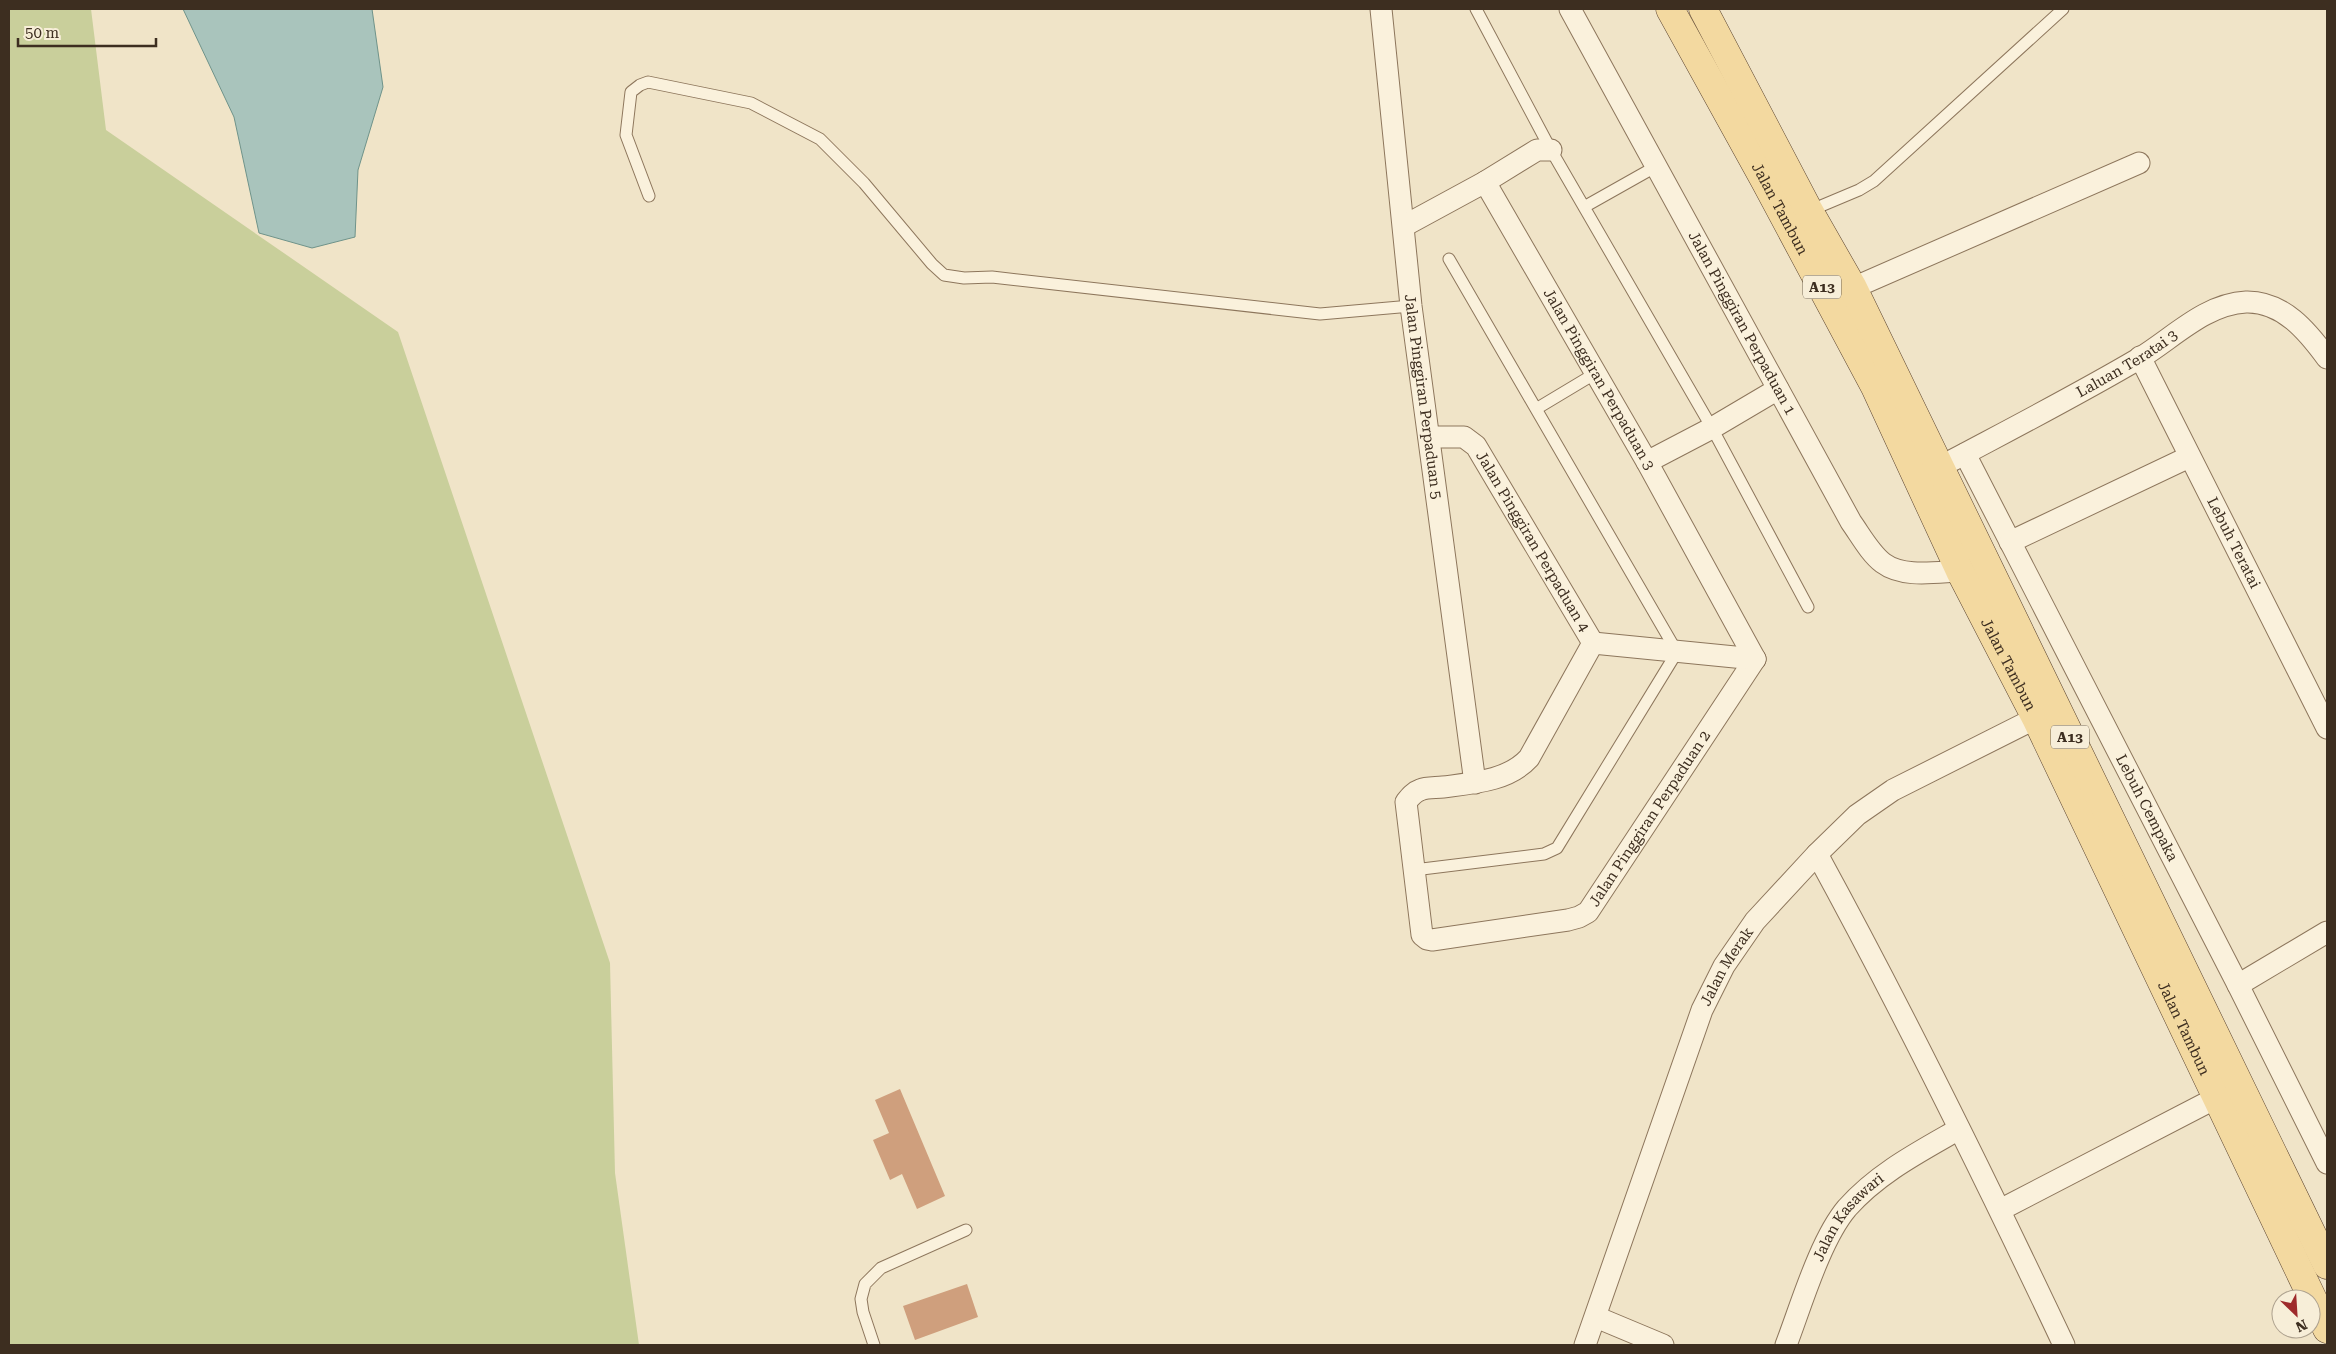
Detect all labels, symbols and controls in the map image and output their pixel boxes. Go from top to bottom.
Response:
scale bar [18,15,155,47]
text: 50 m [25,24,60,42]
street label: Jalan Tambun [1748,160,1812,258]
street label: Jalan Pinggiran Perpaduan 1 [1684,228,1800,418]
road number: A13 [1803,276,1841,298]
street label: Jalan Pinggiran Perpaduan 3 [1540,285,1659,473]
street label: Jalan Pinggiran Perpaduan 5 [1401,293,1446,500]
street label: Laluan Teratai 3 [2073,326,2181,401]
street label: Jalan Pinggiran Perpaduan 4 [1472,448,1594,635]
street label: Lebuh Teratai [2203,494,2264,592]
street label: Jalan Tambun [1977,615,2040,714]
road number: A13 [2051,726,2089,749]
street label: Jalan Pinggiran Perpaduan 2 [1585,727,1714,910]
street label: Lebuh Cempaka [2112,751,2182,864]
street label: Jalan Merak [1697,923,1757,1009]
street label: Jalan Tambun [2154,979,2214,1079]
street label: Jalan Kasawari [1809,1169,1887,1264]
north arrow [2271,1289,2321,1339]
text: N [2293,1316,2310,1335]

